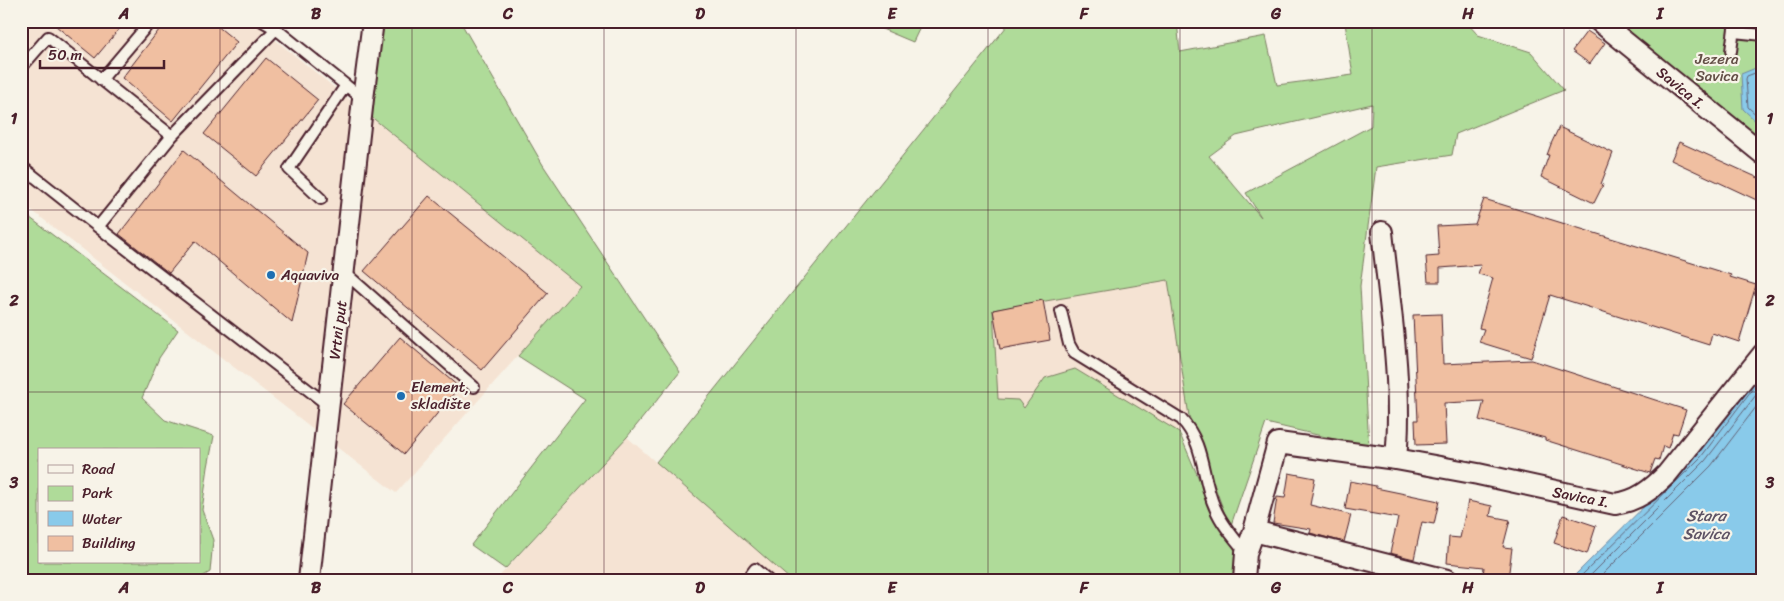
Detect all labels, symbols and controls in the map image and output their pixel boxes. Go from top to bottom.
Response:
text: A [118,0,129,28]
text: B [311,0,322,28]
text: C [502,0,514,28]
text: D [695,0,705,28]
text: E [888,0,898,28]
text: F [1079,0,1090,28]
text: G [1270,0,1282,28]
text: H [1461,0,1474,28]
text: I [1656,0,1665,28]
scale bar [40,38,164,70]
text: 50 m [48,42,83,68]
park label: Jezera Savica [1694,46,1739,89]
street label: Savica I. [1650,60,1712,116]
text: 1 [11,104,18,133]
text: 1 [1767,104,1774,133]
place label: Aquaviva [280,262,340,288]
marker: Aquaviva [265,269,277,281]
text: 2 [8,286,19,315]
text: 2 [1764,286,1775,315]
street label: Vrtni put [321,298,355,361]
place label: Element, skladište [410,374,470,417]
marker: Element, skladište [395,390,407,402]
legend [38,448,200,564]
text: Road [82,456,115,482]
text: 3 [9,468,19,497]
text: 3 [1765,468,1775,497]
street label: Savica I. [1550,479,1612,515]
text: Park [82,480,113,506]
water label: Stara Savica [1683,501,1731,548]
text: Water [82,506,122,532]
text: Building [82,530,136,556]
text: A [118,573,129,601]
text: B [311,573,322,601]
text: C [502,573,514,601]
text: D [695,573,705,601]
text: E [888,573,898,601]
text: F [1079,573,1090,601]
text: G [1270,573,1282,601]
text: H [1461,573,1474,601]
text: I [1656,573,1665,601]

